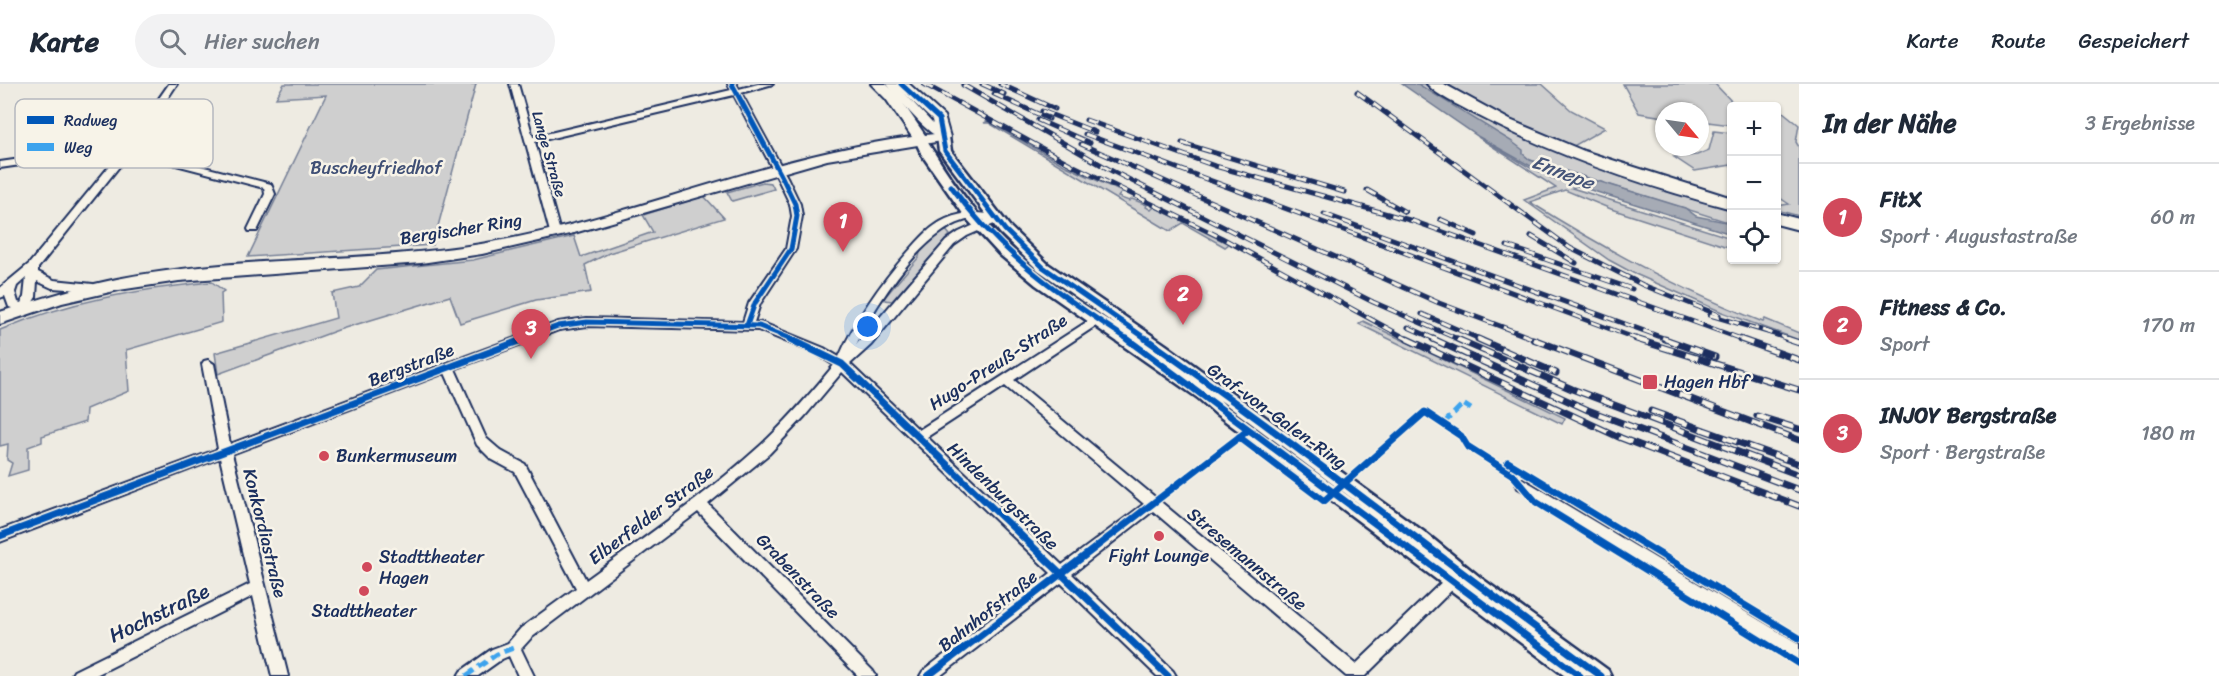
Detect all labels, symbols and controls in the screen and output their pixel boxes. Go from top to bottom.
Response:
search box [135,14,555,68]
text: Karte [30,17,99,66]
text: Hier suchen [204,22,319,61]
text: Karte [1907,22,1958,60]
text: Route [1991,22,2045,60]
text: Gespeichert [2078,22,2189,60]
icon: search [156,25,189,58]
legend [15,99,213,168]
text: In der Nähe [1823,100,1957,146]
north arrow [1655,102,1709,156]
map controls [1727,102,1781,264]
button: + [1727,102,1781,156]
text: Radweg [64,106,118,135]
text: 3 Ergebnisse [2085,106,2195,141]
street label: Lange Straße [524,108,574,201]
text: Weg [64,133,93,162]
water label: Ennepe [1527,145,1600,201]
park label: Buscheyfriedhof [310,152,444,184]
button: − [1727,156,1781,210]
text: FitX [1880,180,1922,219]
text: 1 [1838,200,1847,235]
text: 60 m [2150,200,2195,235]
pin: 1 [824,202,862,252]
street label: Bergischer Ring [398,204,524,254]
button: locate [1727,210,1781,264]
text: Sport · Augustastraße [1880,219,2078,254]
pin: 2 [1164,276,1202,325]
text: Fitness & Co. [1880,288,2007,327]
street label: Hugo-Preuß-Straße [922,305,1074,419]
text: 2 [1837,308,1848,343]
text: 170 m [2142,308,2195,343]
pin: 3 [512,310,550,359]
your location [853,312,882,341]
text: Sport [1880,327,1930,362]
street label: Bergstraße [363,334,459,396]
street label: Graf-von-Galen-Ring [1200,354,1354,478]
place label: Hagen Hbf [1664,366,1752,398]
marker: Hagen Hbf [1641,373,1659,391]
text: INJOY Bergstraße [1880,396,2056,435]
text: 3 [1837,416,1848,451]
text: 180 m [2141,416,2195,451]
street label: Hindenburgstraße [939,434,1067,558]
text: Sport · Bergstraße [1880,435,2045,470]
place label: Bunkermuseum [336,440,458,472]
marker: Bunkermuseum [317,449,331,463]
street label: Elberfelder Straße [581,457,721,573]
street label: Konkordiastraße [233,465,297,601]
street label: Stresemannstraße [1180,499,1314,619]
street label: Grabenstraße [748,525,848,627]
marker: Fight Lounge [1152,529,1166,543]
place label: Fight Lounge [1109,540,1209,572]
place label: Stadttheater Hagen [379,541,485,594]
marker: Stadttheater Hagen [360,560,374,574]
street label: Bahnhofstraße [931,562,1045,660]
street label: Hochstraße [102,572,216,654]
marker: Stadttheater [357,584,371,598]
place label: Stadttheater [312,595,418,627]

